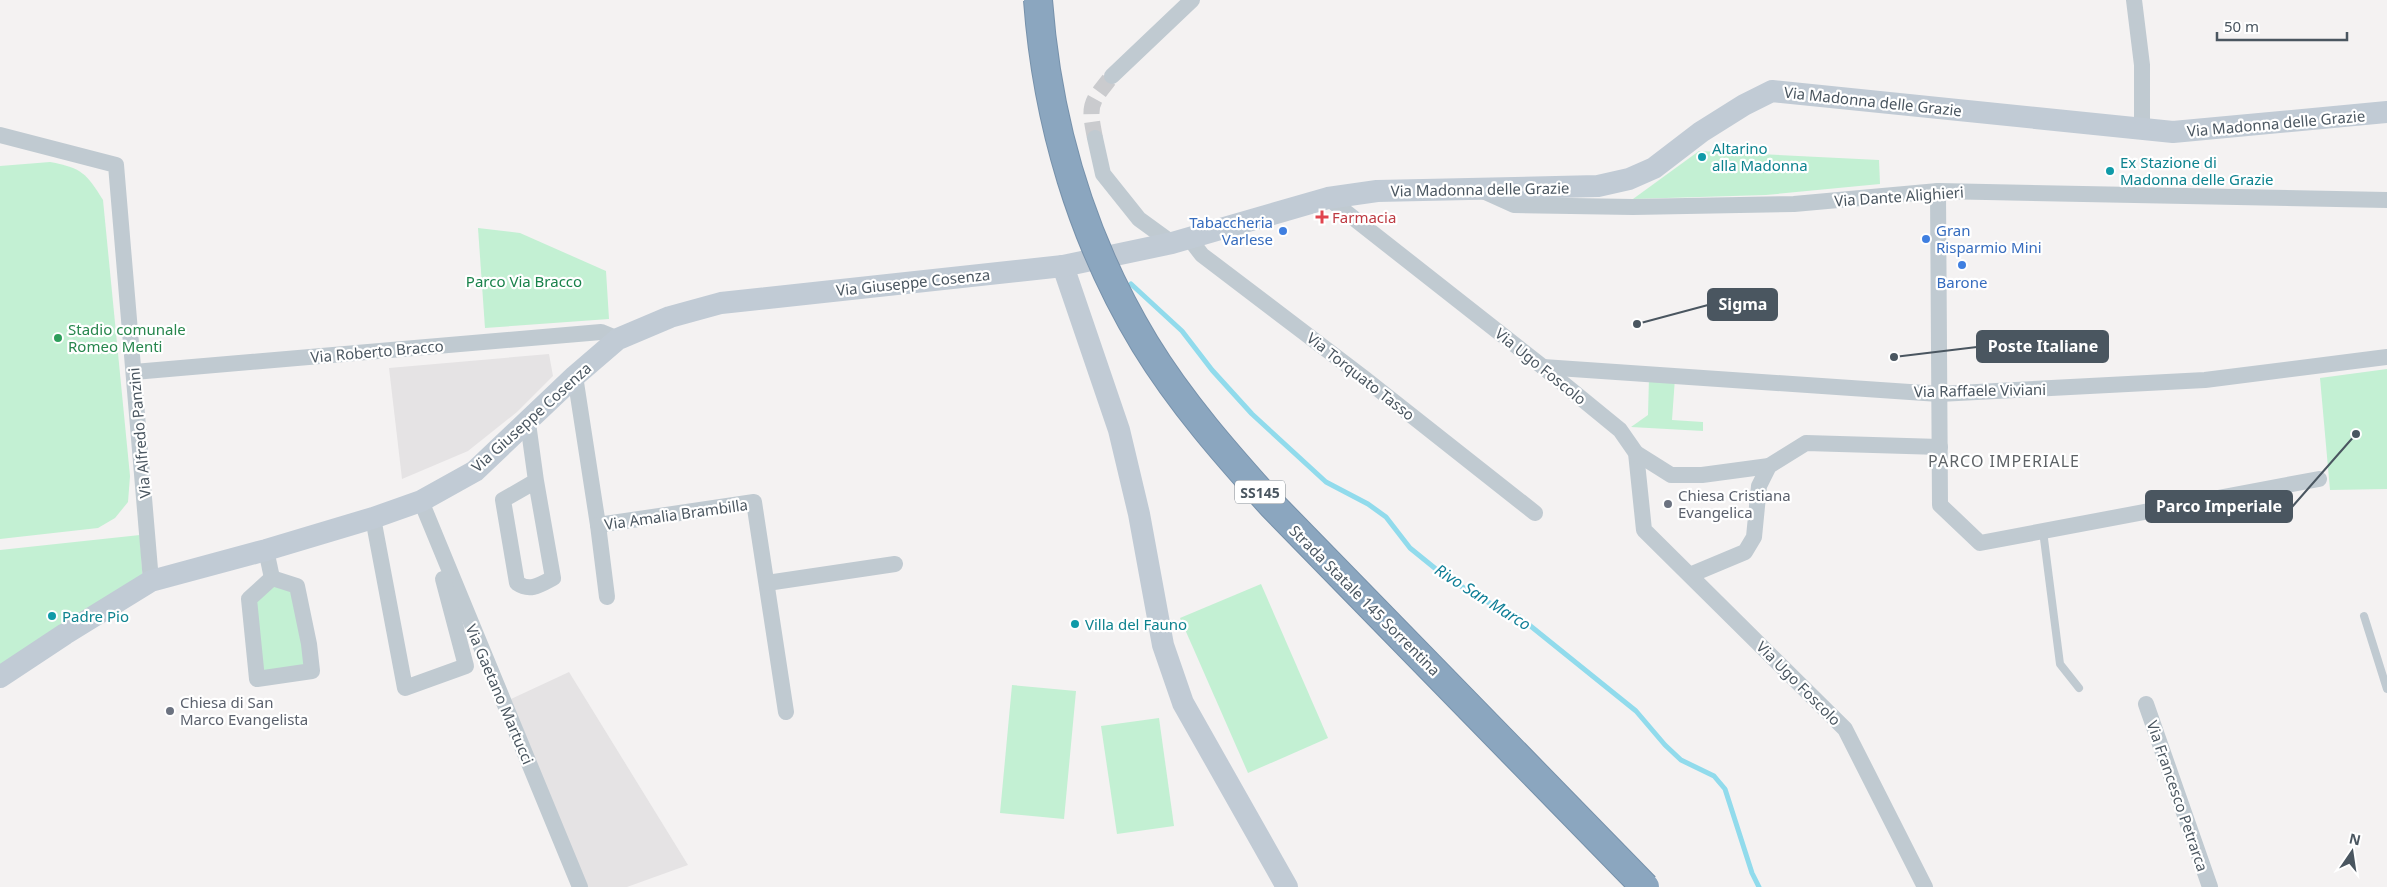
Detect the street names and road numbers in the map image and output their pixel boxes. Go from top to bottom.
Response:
street label: Via Madonna delle Grazie [1783,82,1963,120]
street label: Via Madonna delle Grazie [2186,105,2366,141]
street label: Via Madonna delle Grazie [1390,177,1570,201]
street label: Via Dante Alighieri [1834,181,1964,211]
street label: Via Giuseppe Cosenza [835,264,991,300]
street label: Via Ugo Foscolo [1491,323,1591,409]
street label: Via Torquato Tasso [1303,328,1419,424]
street label: Via Roberto Bracco [310,335,444,367]
street label: Via Giuseppe Cosenza [467,358,595,476]
street label: Via Alfredo Panzini [123,367,155,499]
street label: Via Raffaele Viviani [1914,379,2046,401]
road number: SS145 [1235,481,1285,504]
street label: Via Amalia Brambilla [603,494,749,534]
street label: Strada Statale 145 Sorrentina [1285,520,1445,680]
street label: Via Gaetano Martucci [461,621,539,767]
street label: Via Ugo Foscolo [1752,636,1846,730]
street label: Via Francesco Petrarca [2143,718,2213,874]

